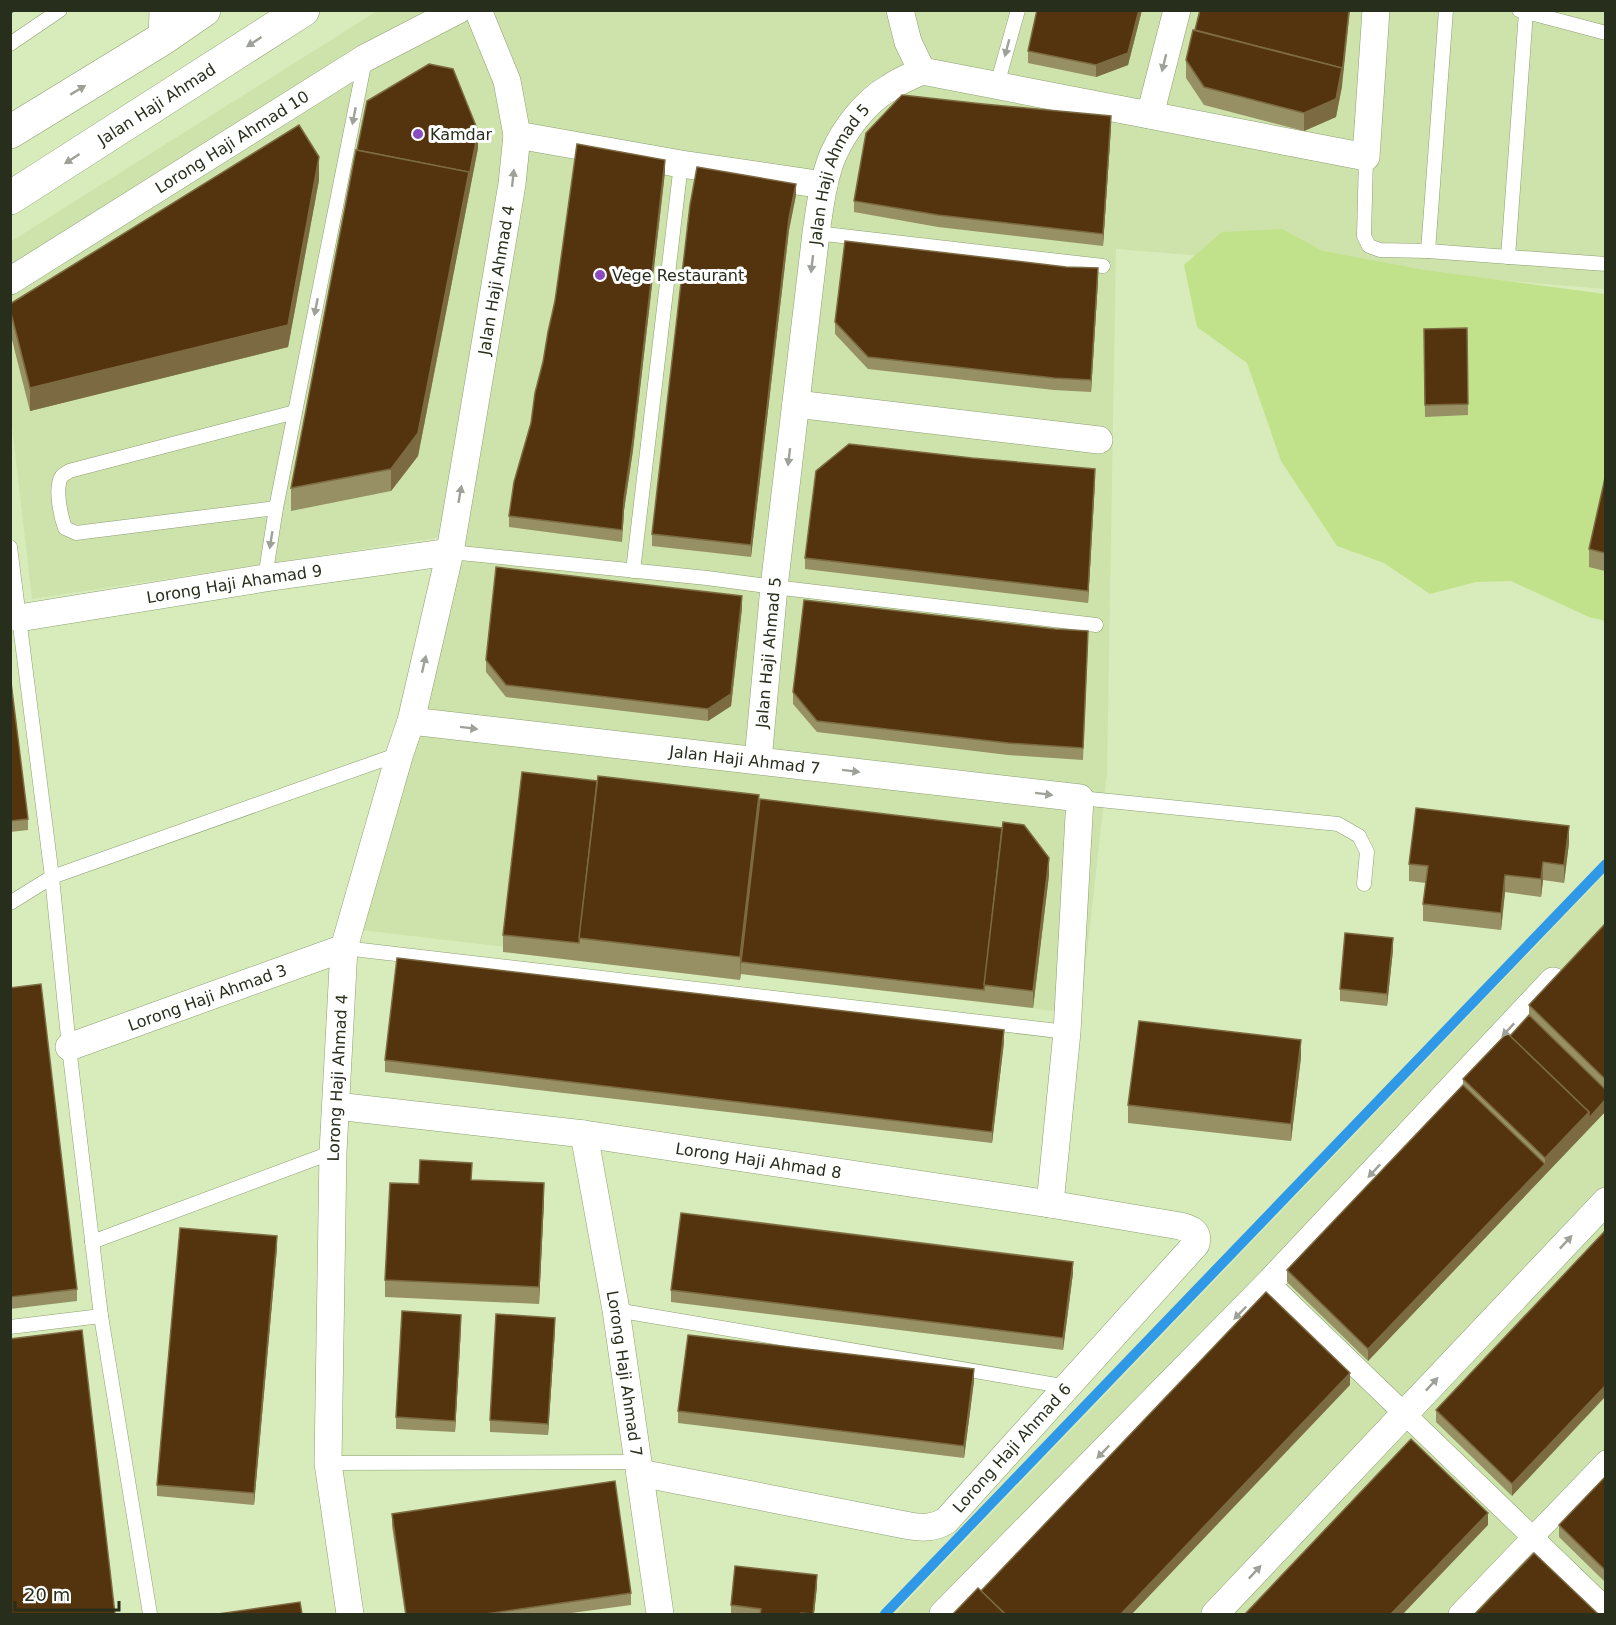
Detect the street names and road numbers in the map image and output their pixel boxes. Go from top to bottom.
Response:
street label: Jalan Haji Ahmad [93,59,219,149]
street label: Lorong Haji Ahmad 10 [152,86,312,197]
street label: Jalan Haji Ahmad 5 [805,99,873,247]
street label: Jalan Haji Ahmad 4 [474,203,518,357]
street label: Lorong Haji Ahamad 9 [145,561,323,607]
street label: Jalan Haji Ahmad 5 [751,576,785,730]
street label: Jalan Haji Ahmad 7 [667,741,821,778]
street label: Lorong Haji Ahmad 3 [125,960,289,1035]
street label: Lorong Haji Ahmad 4 [323,994,351,1162]
street label: Lorong Haji Ahmad 8 [674,1138,843,1182]
street label: Lorong Haji Ahmad 7 [603,1289,647,1458]
street label: Lorong Haji Ahmad 6 [949,1379,1075,1517]

